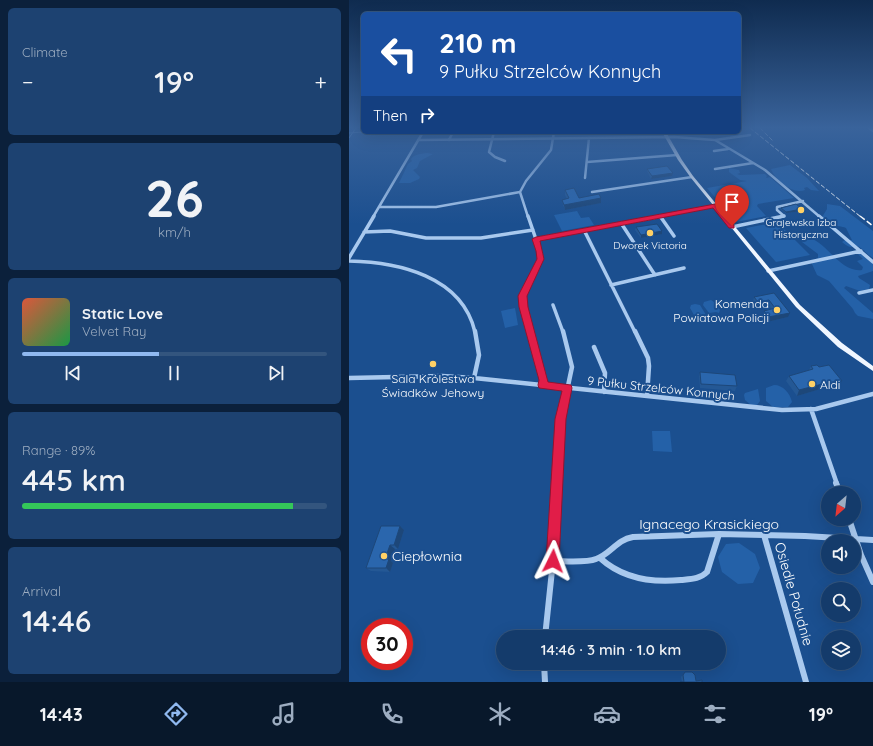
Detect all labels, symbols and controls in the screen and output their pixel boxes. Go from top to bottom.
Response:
text: 210 m [439,25,517,60]
icon: left [373,28,425,80]
text: Climate [22,44,68,60]
text: 9 Pułku Strzelców Konnych [439,60,661,83]
text: 19° [154,63,194,101]
text: − [22,68,33,96]
text: + [315,68,327,96]
icon: right [416,104,438,126]
text: Then [373,106,408,125]
text: 26 [145,165,204,230]
pin [715,185,749,226]
icon: arrive [721,191,743,213]
marker: Grajewska Izba Historyczna [796,205,806,215]
place label: Grajewska Izba Historyczna [766,216,836,241]
text: km/h [158,224,191,240]
marker: Dworek Victoria [645,228,655,238]
place label: Dworek Victoria [613,239,687,252]
place label: Komenda Powiatowa Policji [673,296,769,325]
text: Static Love [82,304,163,323]
marker: Komenda Powiatowa Policji [772,305,782,315]
text: Velvet Ray [82,323,147,339]
marker: Sala Królestwa Świadków Jehowy [428,359,438,369]
icon: previous [62,362,84,384]
icon: pause [163,362,185,384]
icon: next [265,362,287,384]
place label: Sala Królestwa Świadków Jehowy [382,371,484,400]
street label: 9 Pułku Strzelców Konnych [587,373,735,403]
place label: Aldi [820,377,840,392]
marker: Aldi [807,379,817,389]
text: Range · 89% [22,442,95,458]
text: 445 km [22,461,126,499]
north arrow [821,486,861,526]
map controls [821,486,861,670]
street label: Ignacego Krasickiego [639,515,779,533]
button: sound [821,534,861,574]
position arrow [532,540,574,582]
street label: Osiedle Południe [771,540,817,648]
place label: Ciepłownia [392,547,462,565]
marker: Ciepłownia [379,551,389,561]
button: search [821,582,861,622]
text: Arrival [22,583,61,599]
text: 14:46 [22,602,91,640]
speed limit sign: 30 [361,618,413,670]
button: layers [821,630,861,670]
text: 14:46 · 3 min · 1.0 km [541,640,681,659]
icon: directions [162,700,190,728]
icon: music [270,700,298,728]
icon: phone [378,700,406,728]
icon: climate [486,700,514,728]
icon: car [593,700,621,728]
icon: filters [701,700,729,728]
text: 14:43 [40,703,83,726]
text: 19° [809,703,833,726]

